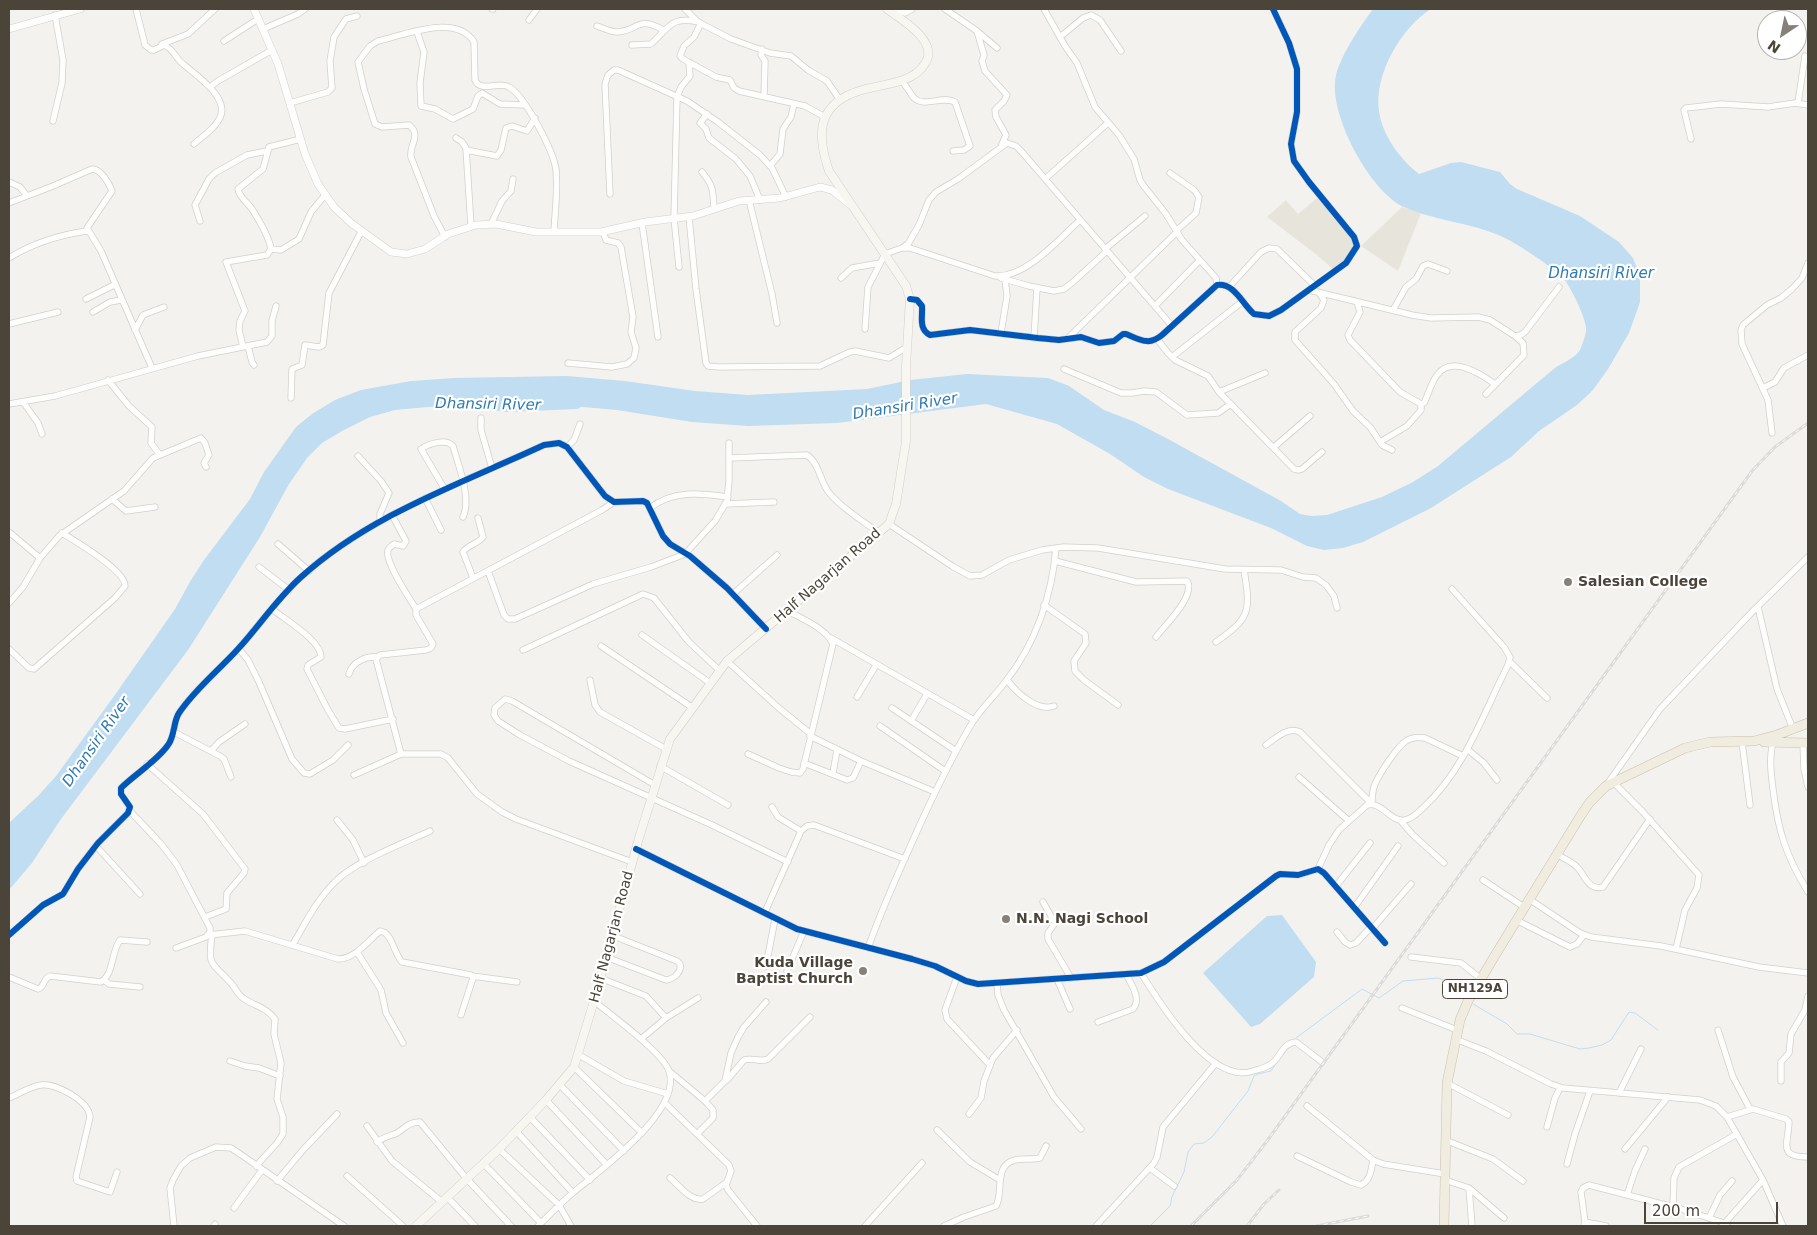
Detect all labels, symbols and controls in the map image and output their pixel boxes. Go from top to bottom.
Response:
north arrow [1757,10,1807,60]
text: N [1765,37,1784,57]
water label: Dhansiri River [1548,265,1654,283]
water label: Dhansiri River [851,390,959,424]
water label: Dhansiri River [435,395,541,415]
street label: Half Nagarjan Road [771,525,885,627]
place label: Salesian College [1578,574,1708,590]
marker: Salesian College [1562,576,1574,588]
water label: Dhansiri River [59,694,135,790]
street label: Half Nagarjan Road [586,869,638,1005]
place label: N.N. Nagi School [1016,911,1148,927]
marker: N.N. Nagi School [1000,913,1012,925]
place label: Kuda Village Baptist Church [736,955,853,988]
marker: Kuda Village Baptist Church [857,965,869,977]
road number: NH129A [1442,980,1508,999]
scale bar [1647,1192,1781,1224]
text: 200 m [1652,1202,1700,1220]

